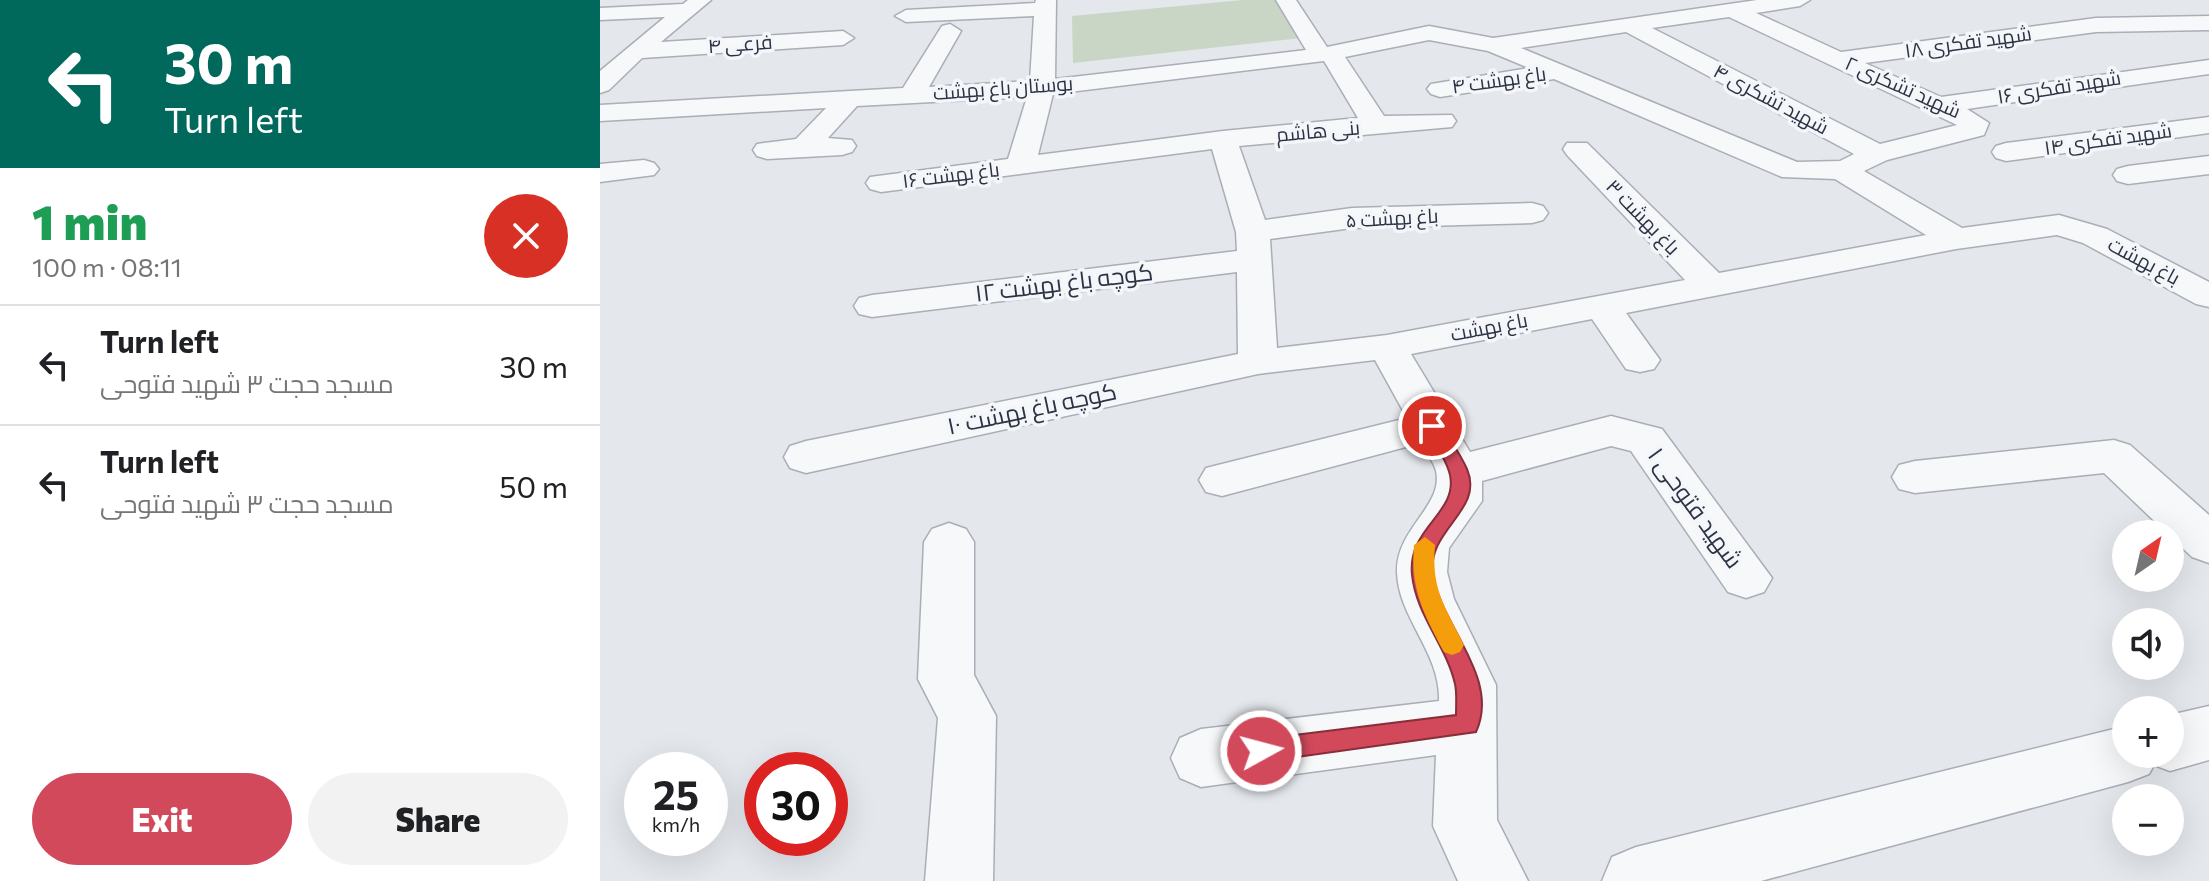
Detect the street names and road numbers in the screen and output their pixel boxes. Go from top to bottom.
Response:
street label: شهید تفکری ۱۸ [1903,20,2033,64]
street label: فرعی ۴ [707,29,773,59]
street label: شهید تشکری ۲ [1841,50,1965,124]
street label: شهید تشکری ۴ [1709,58,1833,140]
street label: باغ بهشت ۴ [1450,60,1548,100]
street label: شهید تفکری ۱۶ [1995,64,2123,110]
street label: بوستان باغ بهشت [932,70,1074,107]
street label: بنی هاشم [1275,114,1361,149]
street label: شهید تفکری ۱۴ [2042,117,2174,161]
street label: باغ بهشت ۱۶ [901,156,1001,195]
street label: باغ بهشت ۳ [1600,174,1686,261]
street label: باغ بهشت ۵ [1345,203,1439,234]
street label: باغ بهشت [2103,231,2185,292]
street label: کوچه باغ بهشت ۱۲ [973,256,1155,310]
street label: باغ بهشت [1448,307,1530,348]
street label: کوچه باغ بهشت ۱۰ [944,375,1120,443]
street label: شهید فتوحی ۱ [1642,441,1750,574]

